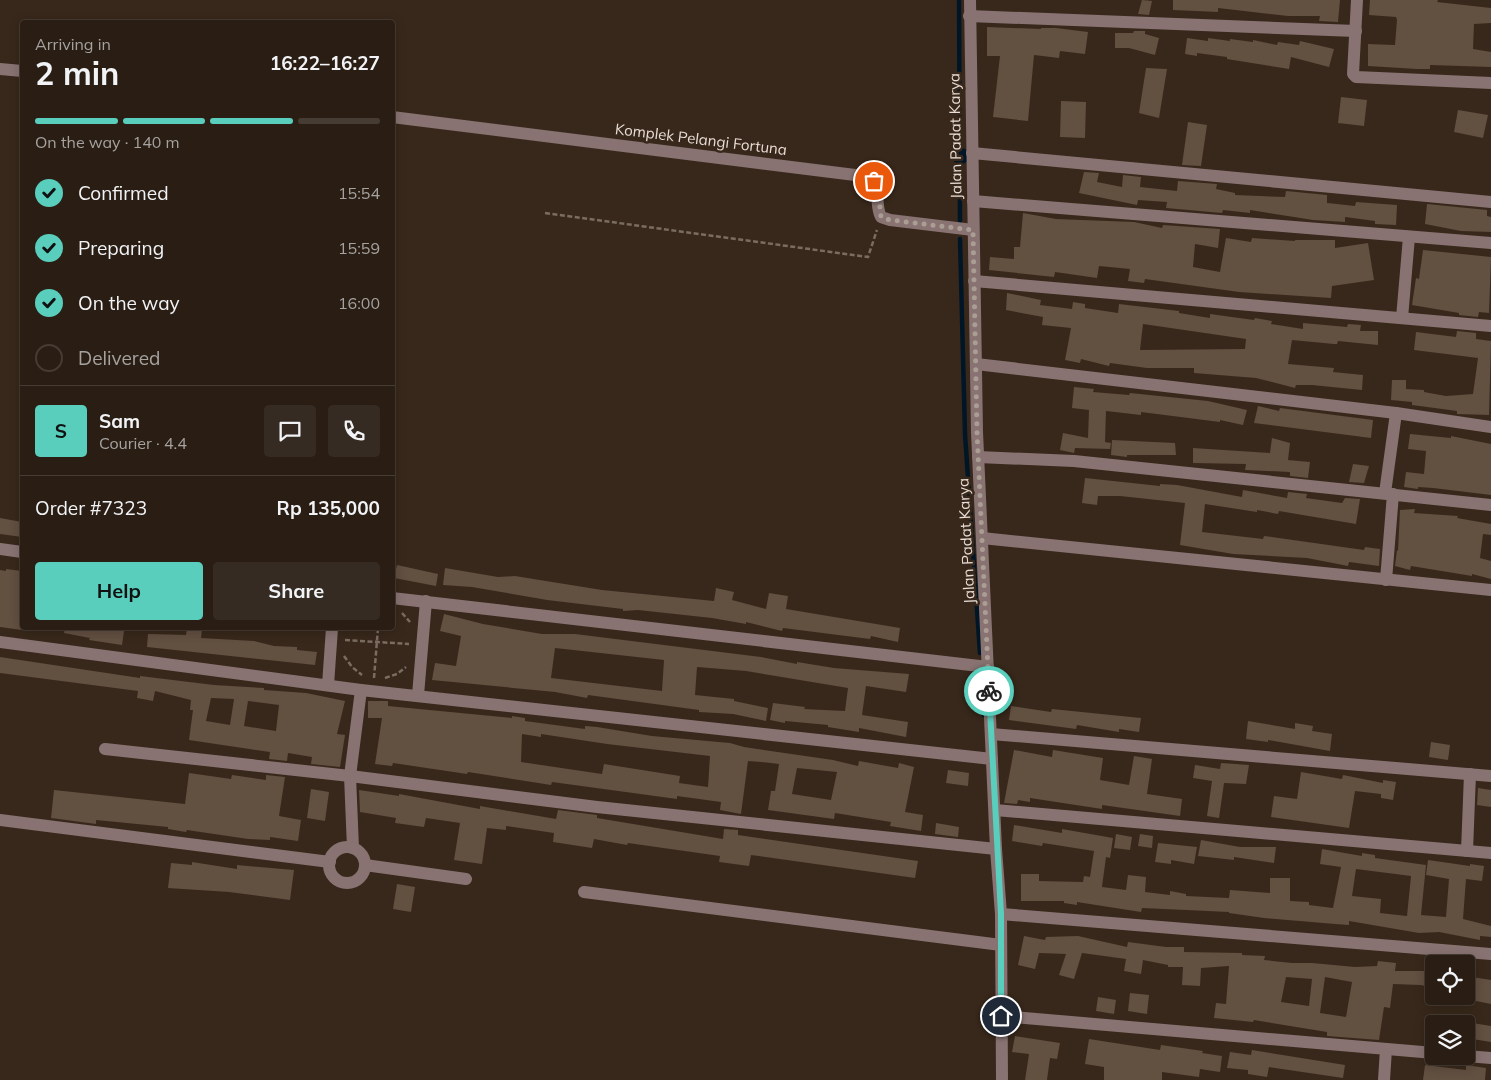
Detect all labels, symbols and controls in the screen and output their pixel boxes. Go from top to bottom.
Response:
text: Arriving in [35,34,111,54]
text: 16:22–16:27 [270,51,380,75]
text: 2 min [35,53,119,93]
street label: Jalan Padat Karya [944,73,966,199]
street label: Komplek Pelangi Fortuna [614,119,788,159]
text: On the way · 140 m [35,132,180,152]
pin [853,160,895,202]
icon: bag [860,167,888,195]
icon: check [35,179,63,207]
text: Confirmed [78,181,169,205]
text: 15:54 [338,183,380,203]
icon: check [35,234,63,262]
text: Preparing [78,236,164,260]
text: 15:59 [338,238,380,258]
icon: check [35,289,63,317]
text: On the way [78,291,180,315]
text: 16:00 [338,293,380,313]
text: Delivered [78,346,160,370]
button: chat [264,405,316,457]
button: phone [328,405,380,457]
text: Sam [99,409,140,433]
text: S [55,419,67,443]
text: Courier · 4.4 [99,433,187,453]
street label: Jalan Padat Karya [953,478,979,604]
text: Order #7323 [35,496,147,520]
text: Rp 135,000 [277,496,380,520]
button: Help [35,562,203,620]
button: Share [213,562,380,620]
courier [964,666,1014,716]
icon: bike [975,677,1003,705]
map controls [1425,955,1475,1065]
button: locate [1425,955,1475,1005]
pin [980,995,1022,1037]
icon: home [987,1002,1015,1030]
button: layers [1425,1015,1475,1065]

